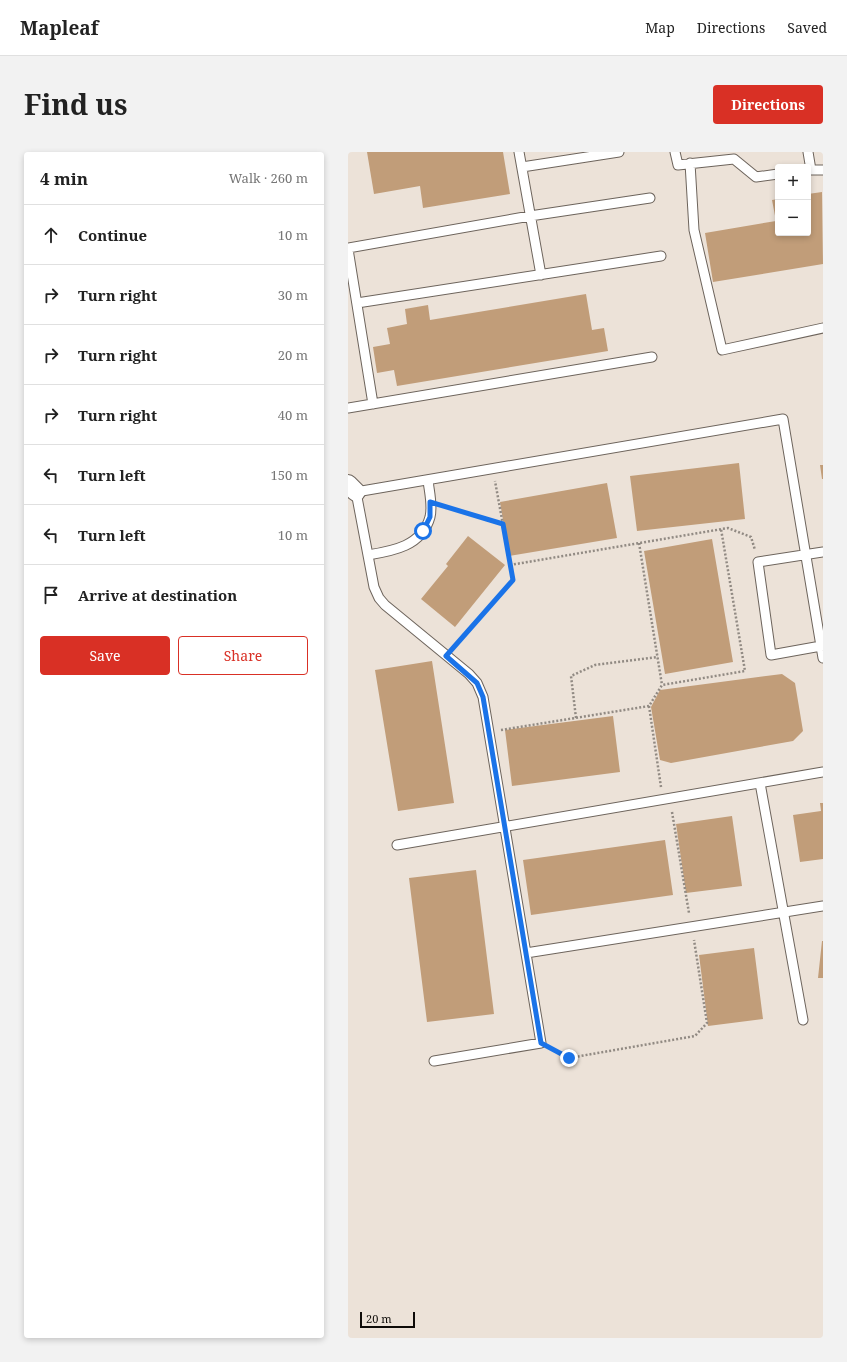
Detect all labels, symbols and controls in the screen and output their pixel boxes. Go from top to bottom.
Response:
text: Mapleaf [20,15,98,41]
text: Map [645,18,675,37]
text: Directions [697,18,765,37]
text: Saved [787,18,827,37]
text: Find us [24,85,128,123]
button: Directions [713,85,823,124]
map controls [775,164,811,236]
button: + [775,164,811,200]
text: 4 min [40,167,88,190]
text: Walk · 260 m [229,169,308,187]
button: − [775,200,811,236]
icon: ahead [40,224,62,246]
text: Continue [78,225,147,245]
text: 10 m [278,226,308,244]
icon: right [40,284,62,306]
text: Turn right [78,285,157,305]
text: 30 m [278,286,308,304]
icon: right [40,344,62,366]
text: Turn right [78,345,157,365]
text: 20 m [278,346,308,364]
icon: right [40,404,62,426]
text: Turn right [78,405,157,425]
text: 40 m [278,406,308,424]
icon: left [40,464,62,486]
text: Turn left [78,465,146,485]
text: 150 m [271,466,308,484]
route start [414,522,432,540]
icon: left [40,524,62,546]
text: Turn left [78,525,146,545]
text: 10 m [278,526,308,544]
icon: arrive [40,584,62,606]
text: Arrive at destination [78,585,237,605]
button: Save [40,636,170,675]
button: Share [178,636,308,675]
route end [560,1049,578,1067]
scale bar [360,1310,415,1329]
text: 20 m [366,1311,392,1326]

